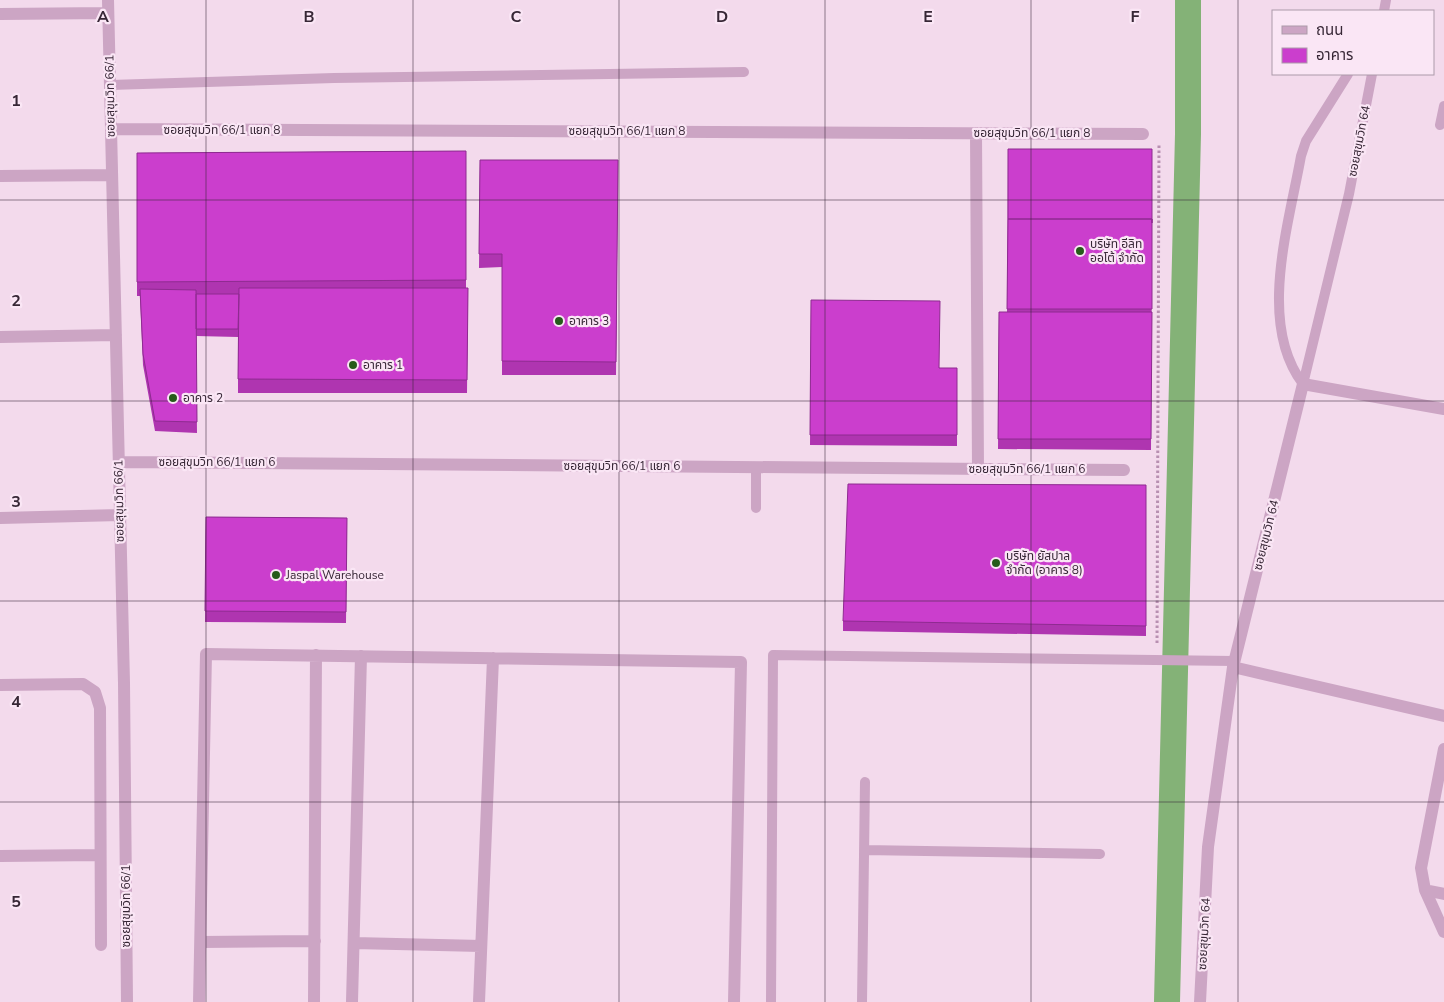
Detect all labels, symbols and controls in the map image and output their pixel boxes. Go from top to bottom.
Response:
text: A [97,6,109,28]
text: B [303,6,315,28]
text: C [511,6,522,28]
text: D [716,6,728,28]
text: E [923,6,933,28]
text: F [1131,6,1140,28]
legend [1272,10,1434,75]
text: ถนน [1316,20,1343,40]
text: อาคาร [1316,45,1353,65]
street label: ซอยสุขุมวิท 66/1 [101,54,119,138]
text: 1 [11,90,21,112]
street label: ซอยสุขุมวิท 64 [1344,104,1374,178]
street label: ซอยสุขุมวิท 66/1 แยก 8 [164,122,280,138]
street label: ซอยสุขุมวิท 66/1 แยก 8 [569,123,685,139]
street label: ซอยสุขุมวิท 66/1 แยก 8 [974,125,1090,141]
place label: บริษัท อีลิท ออโต้ จำกัด [1090,236,1144,266]
marker: บริษัท อีลิท ออโต้ จำกัด [1074,245,1086,257]
text: 2 [11,290,21,312]
place label: อาคาร 3 [569,313,609,329]
marker: อาคาร 3 [553,315,565,327]
place label: อาคาร 1 [363,357,403,373]
marker: อาคาร 1 [347,359,359,371]
place label: อาคาร 2 [183,390,223,406]
marker: อาคาร 2 [167,392,179,404]
street label: ซอยสุขุมวิท 66/1 แยก 6 [159,454,275,470]
street label: ซอยสุขุมวิท 66/1 แยก 6 [564,458,680,474]
street label: ซอยสุขุมวิท 66/1 [110,459,128,543]
street label: ซอยสุขุมวิท 66/1 แยก 6 [969,461,1085,477]
text: 3 [11,491,21,513]
street label: ซอยสุขุมวิท 64 [1250,498,1282,572]
place label: บริษัท ยัสปาล จำกัด (อาคาร 8) [1006,548,1083,578]
marker: บริษัท ยัสปาล จำกัด (อาคาร 8) [990,557,1002,569]
place label: Jaspal Warehouse [285,567,384,583]
marker: Jaspal Warehouse [270,569,282,581]
text: 4 [11,691,21,713]
street label: ซอยสุขุมวิท 66/1 [118,865,134,947]
text: 5 [11,891,21,913]
street label: ซอยสุขุมวิท 64 [1194,898,1214,970]

